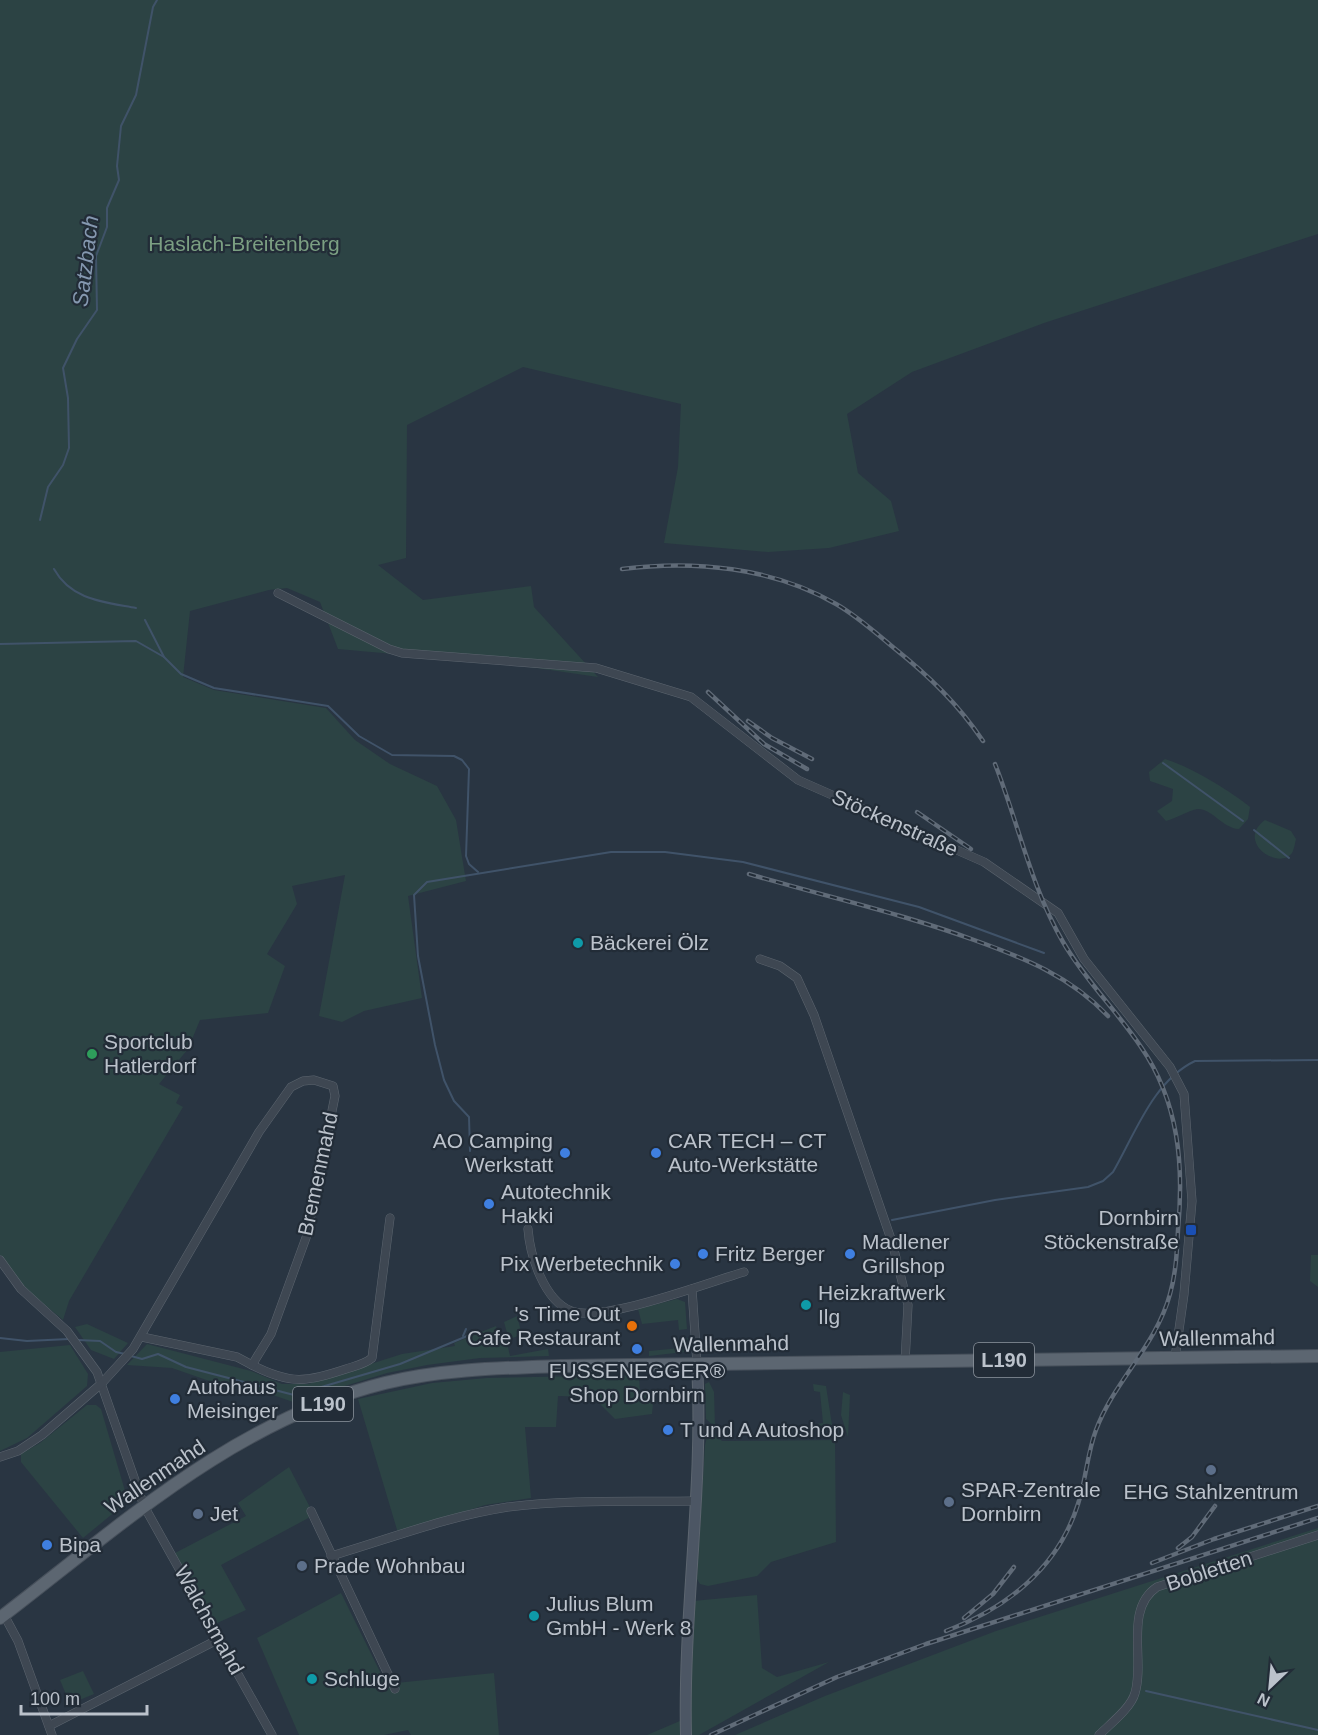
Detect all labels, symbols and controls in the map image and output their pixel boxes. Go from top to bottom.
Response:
water label: Satzbach [67,214,103,308]
park label: Haslach-Breitenberg [148,232,340,255]
street label: Stöckenstraße [829,785,962,861]
place label: Bäckerei Ölz [590,931,709,954]
marker: Bäckerei Ölz [571,936,585,950]
place label: Sportclub Hatlerdorf [104,1030,196,1077]
marker: Sportclub Hatlerdorf [85,1047,99,1061]
street label: Bremenmahd [293,1110,342,1238]
place label: AO Camping Werkstatt [433,1129,553,1176]
place label: CAR TECH – CT Auto-Werkstätte [668,1129,826,1176]
marker: AO Camping Werkstatt [558,1146,572,1160]
marker: CAR TECH – CT Auto-Werkstätte [649,1146,663,1160]
place label: Autotechnik Hakki [501,1180,611,1227]
marker: Autotechnik Hakki [482,1197,496,1211]
place label: Dornbirn Stöckenstraße [1044,1206,1179,1253]
marker: Dornbirn Stöckenstraße [1184,1223,1198,1237]
place label: Madlener Grillshop [862,1230,950,1277]
place label: Fritz Berger [715,1242,825,1265]
marker: Fritz Berger [696,1247,710,1261]
marker: Madlener Grillshop [843,1247,857,1261]
place label: Pix Werbetechnik [500,1252,663,1275]
marker: Pix Werbetechnik [668,1257,682,1271]
place label: Heizkraftwerk Ilg [818,1281,946,1328]
marker: Heizkraftwerk Ilg [799,1298,813,1312]
place label: 's Time Out Cafe Restaurant [467,1302,620,1349]
marker: 's Time Out Cafe Restaurant [625,1319,639,1333]
street label: Wallenmahd [1159,1325,1275,1350]
street label: Wallenmahd [673,1331,789,1356]
marker: FUSSENEGGER® Shop Dornbirn [630,1342,644,1356]
road number: L190 [974,1343,1034,1377]
place label: FUSSENEGGER® Shop Dornbirn [549,1359,726,1406]
place label: Autohaus Meisinger [187,1375,278,1422]
road number: L190 [293,1387,353,1421]
marker: Autohaus Meisinger [168,1392,182,1406]
place label: T und A Autoshop [680,1418,844,1441]
marker: T und A Autoshop [661,1423,675,1437]
street label: Wallenmahd [100,1435,209,1519]
marker: EHG Stahlzentrum [1204,1463,1218,1477]
place label: SPAR-Zentrale Dornbirn [961,1478,1101,1525]
place label: EHG Stahlzentrum [1123,1480,1299,1503]
marker: SPAR-Zentrale Dornbirn [942,1495,956,1509]
place label: Jet [210,1502,238,1525]
marker: Jet [191,1507,205,1521]
place label: Bipa [59,1533,101,1556]
marker: Bipa [40,1538,54,1552]
street label: Bobletten [1163,1546,1255,1595]
place label: Prade Wohnbau [314,1554,465,1577]
marker: Prade Wohnbau [295,1559,309,1573]
street label: Walchsmahd [170,1561,249,1678]
place label: Julius Blum GmbH - Werk 8 [546,1592,691,1639]
marker: Julius Blum GmbH - Werk 8 [527,1609,541,1623]
north arrow [1240,1657,1300,1717]
place label: Schluge [324,1667,400,1690]
marker: Schluge [305,1672,319,1686]
scale bar [21,1678,147,1716]
text: 100 m [30,1689,80,1709]
text: N [1255,1690,1273,1710]

